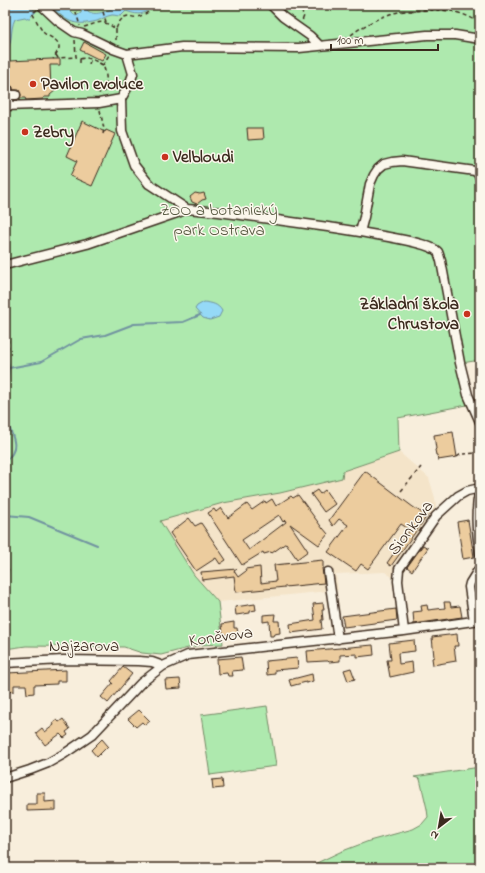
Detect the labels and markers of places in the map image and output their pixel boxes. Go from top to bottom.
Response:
place label: Pavilon evoluce [41,72,145,97]
marker: Pavilon evoluce [28,79,38,89]
place label: Zebry [33,120,75,147]
marker: Zebry [20,127,30,137]
place label: Velbloudi [172,145,234,170]
marker: Velbloudi [160,152,170,162]
place label: Základní škola Chrustova [360,292,459,337]
marker: Základní škola Chrustova [462,309,472,319]

